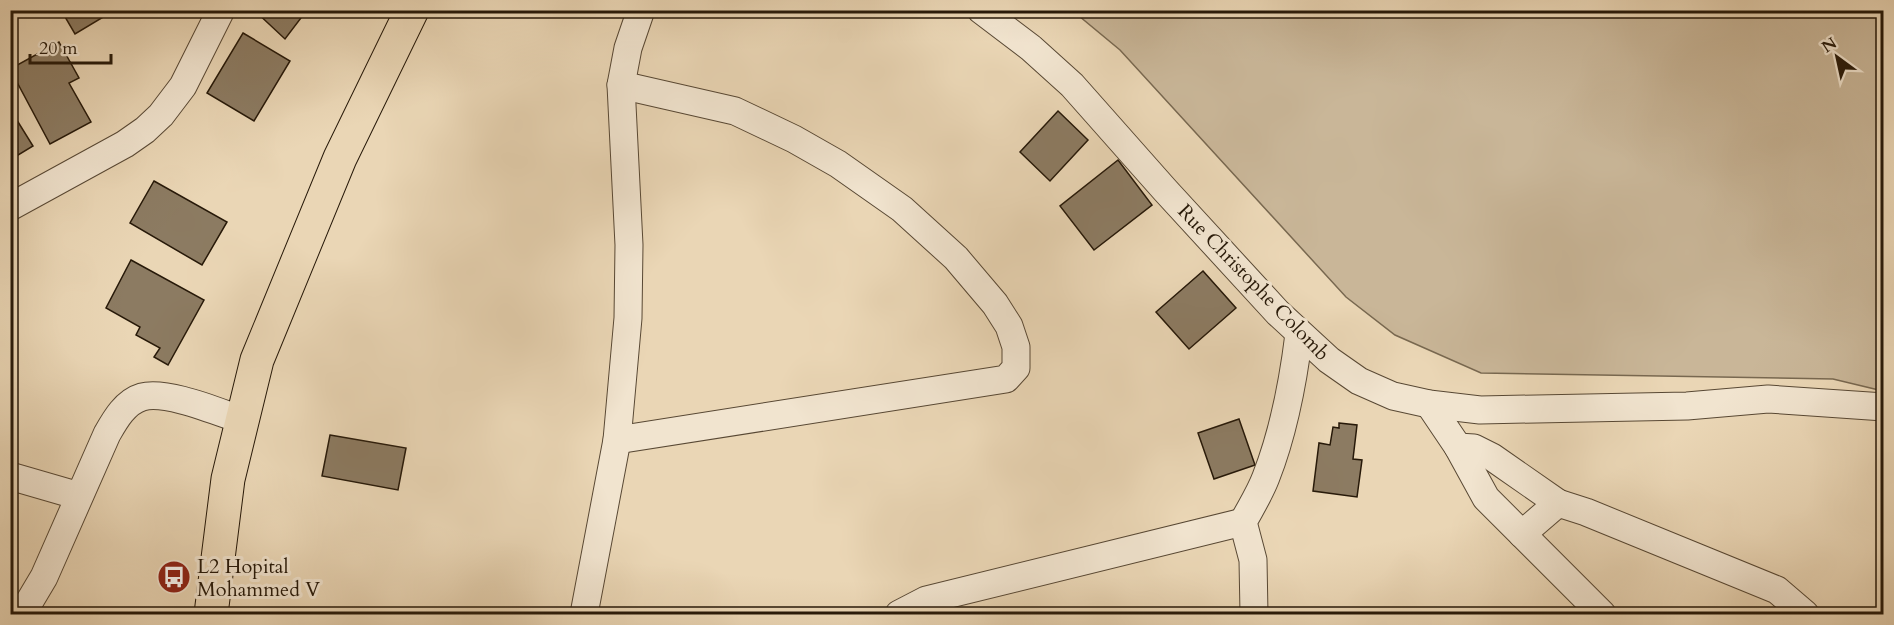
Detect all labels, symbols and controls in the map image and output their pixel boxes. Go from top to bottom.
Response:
scale bar [30,27,111,65]
north arrow [1807,27,1867,87]
text: N [1818,32,1841,58]
text: 20 m [39,36,78,61]
street label: Rue Christophe Colomb [1172,198,1336,367]
place label: L2 Hopital Mohammed V [197,553,320,603]
bus stop icon: L2 Hopital Mohammed V [156,559,192,595]

